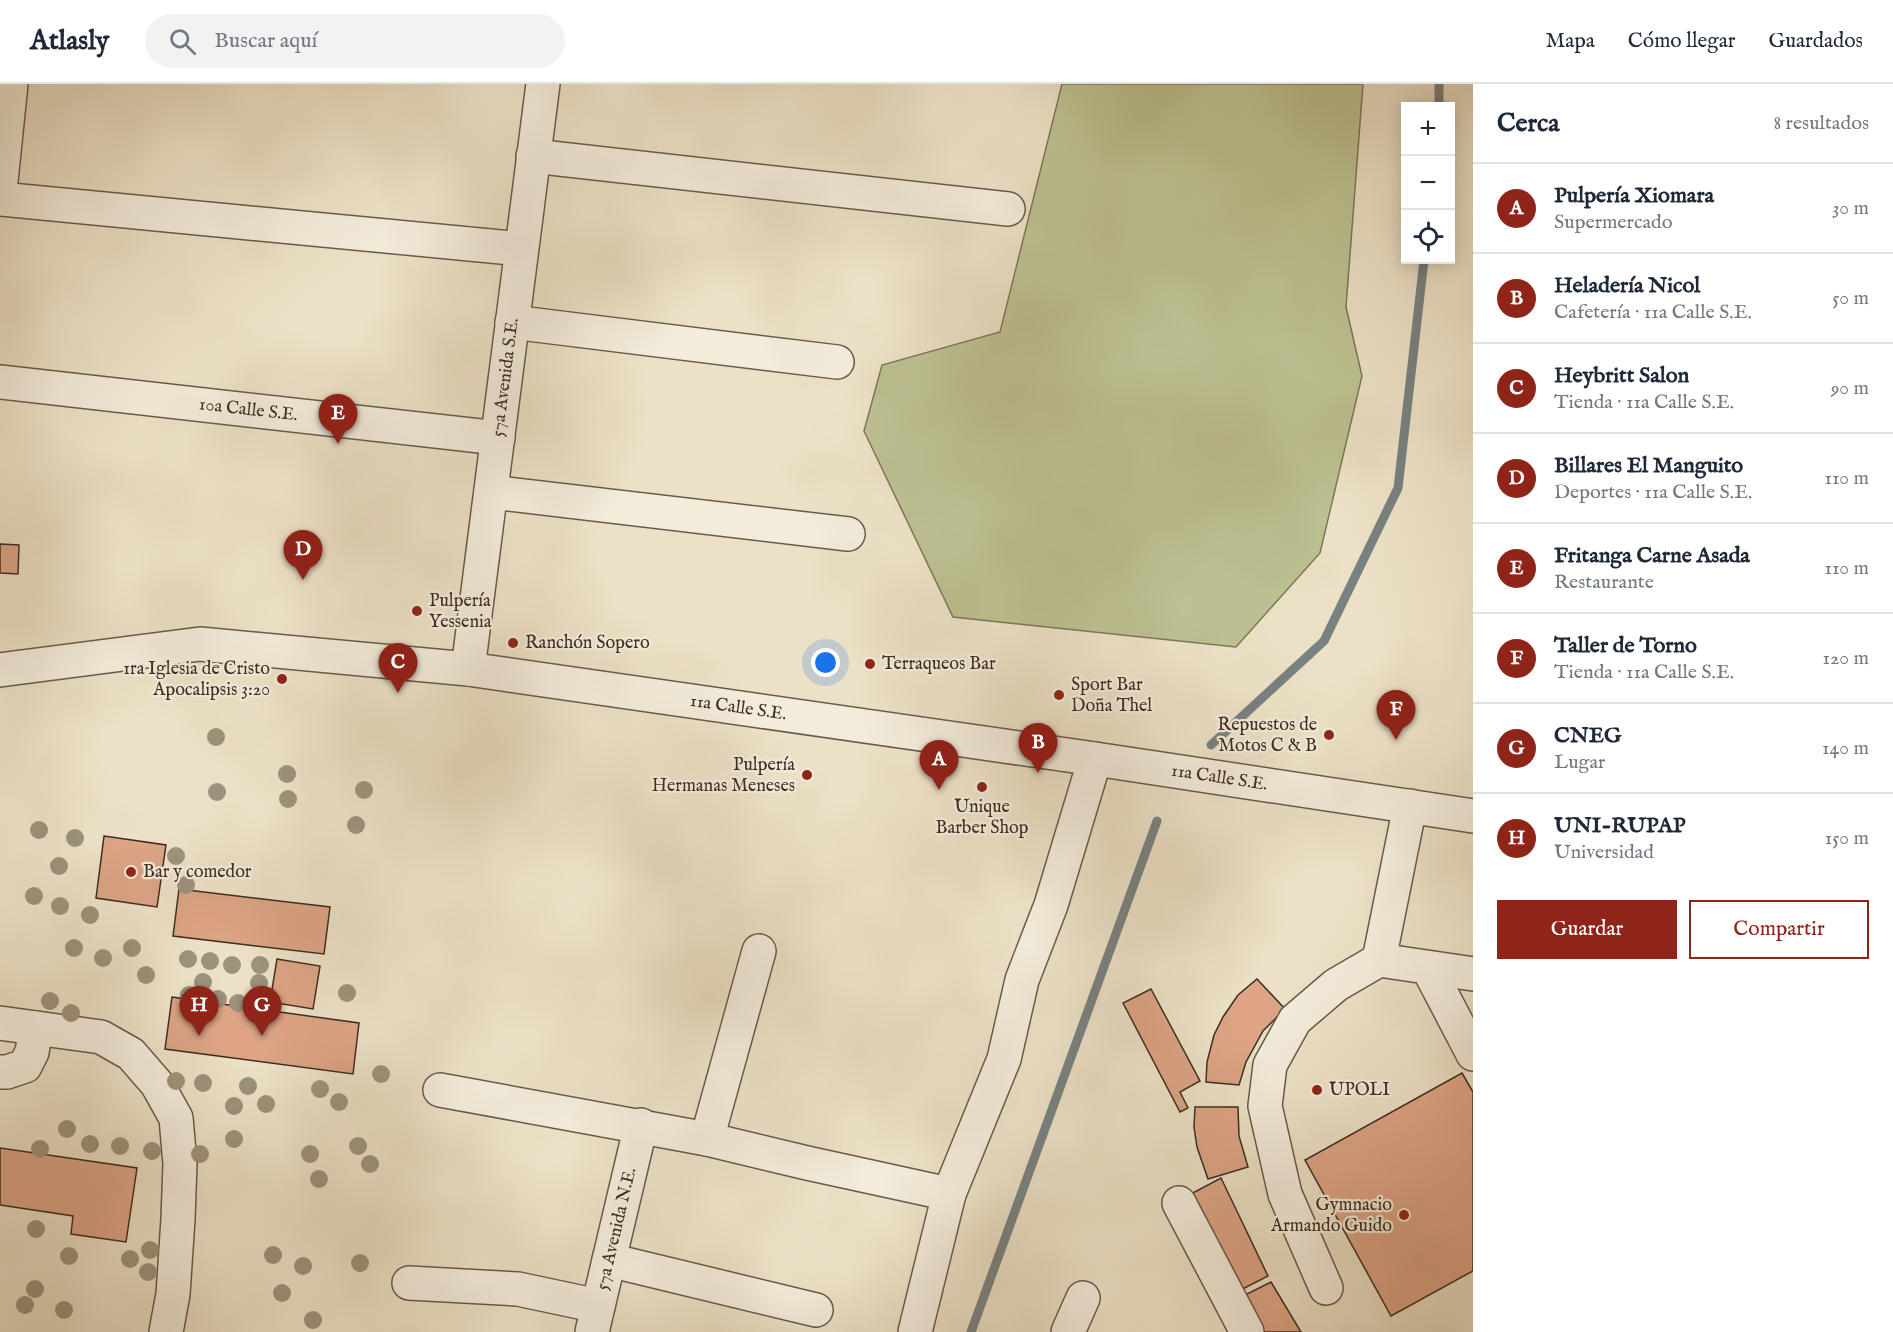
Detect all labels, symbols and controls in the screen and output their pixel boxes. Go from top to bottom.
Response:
search box [145,14,565,68]
text: Atlasly [30,24,109,59]
icon: search [166,25,199,58]
text: Buscar aquí [214,27,317,55]
text: Mapa [1546,28,1595,55]
text: Cómo llegar [1628,28,1735,55]
text: Guardados [1768,28,1863,55]
map controls [1401,102,1455,264]
button: + [1401,102,1455,156]
text: Cerca [1497,107,1559,140]
text: 8 resultados [1773,111,1869,136]
button: − [1401,156,1455,210]
text: Pulpería Xiomara [1554,182,1714,210]
text: A [1510,196,1523,221]
text: 30 m [1832,196,1869,221]
button: locate [1401,210,1455,264]
text: Supermercado [1554,210,1673,235]
text: Heladería Nicol [1554,272,1700,300]
text: B [1510,286,1523,311]
text: 50 m [1832,286,1869,311]
text: Cafetería · 11a Calle S.E. [1554,300,1752,325]
street label: 57a Avenida S.E. [486,317,524,438]
text: Heybritt Salon [1554,362,1689,390]
text: C [1509,376,1524,401]
text: 90 m [1831,376,1869,401]
text: Tienda · 11a Calle S.E. [1554,390,1734,415]
street label: 10a Calle S.E. [198,393,299,427]
pin: E [318,394,358,444]
text: Billares El Manguito [1554,452,1743,480]
text: D [1508,466,1525,491]
text: 110 m [1825,466,1869,491]
text: Deportes · 11a Calle S.E. [1554,480,1752,505]
pin: D [284,530,322,580]
text: Fritanga Carne Asada [1554,542,1750,570]
text: E [1510,556,1523,581]
text: 110 m [1825,556,1869,581]
text: Restaurante [1554,570,1654,595]
place label: Pulpería Yessenia [429,590,492,634]
marker: Pulpería Yessenia [410,604,424,618]
place label: Ranchón Sopero [525,632,650,655]
text: Taller de Torno [1554,632,1697,660]
marker: Ranchón Sopero [506,636,520,650]
pin: C [378,644,418,693]
text: F [1510,646,1523,671]
text: 120 m [1823,646,1869,671]
your location [811,648,840,677]
place label: Terraqueos Bar [882,653,996,676]
marker: Terraqueos Bar [863,657,877,671]
place label: 1ra Iglesia de Cristo Apocalipsis 3:20 [123,658,270,702]
text: Tienda · 11a Calle S.E. [1554,660,1734,685]
marker: 1ra Iglesia de Cristo Apocalipsis 3:20 [275,672,289,686]
place label: Sport Bar Doña Thel [1071,674,1152,718]
marker: Sport Bar Doña Thel [1052,688,1066,702]
street label: 11a Calle S.E. [689,690,788,726]
pin: F [1376,690,1416,740]
place label: Repuestos de Motos C & B [1218,714,1317,758]
text: CNEG [1554,722,1622,750]
pin: B [1018,724,1058,773]
marker: Repuestos de Motos C & B [1322,728,1336,742]
text: G [1509,736,1524,761]
text: 140 m [1822,736,1869,761]
pin: A [920,740,958,790]
text: Lugar [1554,750,1605,775]
place label: Pulpería Hermanas Meneses [652,754,795,798]
street label: 11a Calle S.E. [1170,759,1269,796]
marker: Pulpería Hermanas Meneses [800,768,814,782]
marker: Unique Barber Shop [975,780,989,794]
place label: Unique Barber Shop [936,796,1029,840]
text: UNI-RUPAP [1554,812,1686,840]
text: H [1508,826,1525,851]
text: 150 m [1825,826,1869,851]
text: Universidad [1554,840,1654,865]
place label: Bar y comedor [143,861,252,884]
marker: Bar y comedor [124,865,138,879]
button: Guardar [1497,900,1677,959]
button: Compartir [1689,900,1869,959]
pin: H [180,986,218,1036]
pin: G [242,986,282,1036]
place label: UPOLI [1329,1079,1390,1102]
marker: UPOLI [1310,1083,1324,1097]
street label: 57a Avenida N.E. [591,1165,642,1293]
place label: Gymnacio Armando Guido [1270,1194,1392,1238]
marker: Gymnacio Armando Guido [1397,1208,1411,1222]

